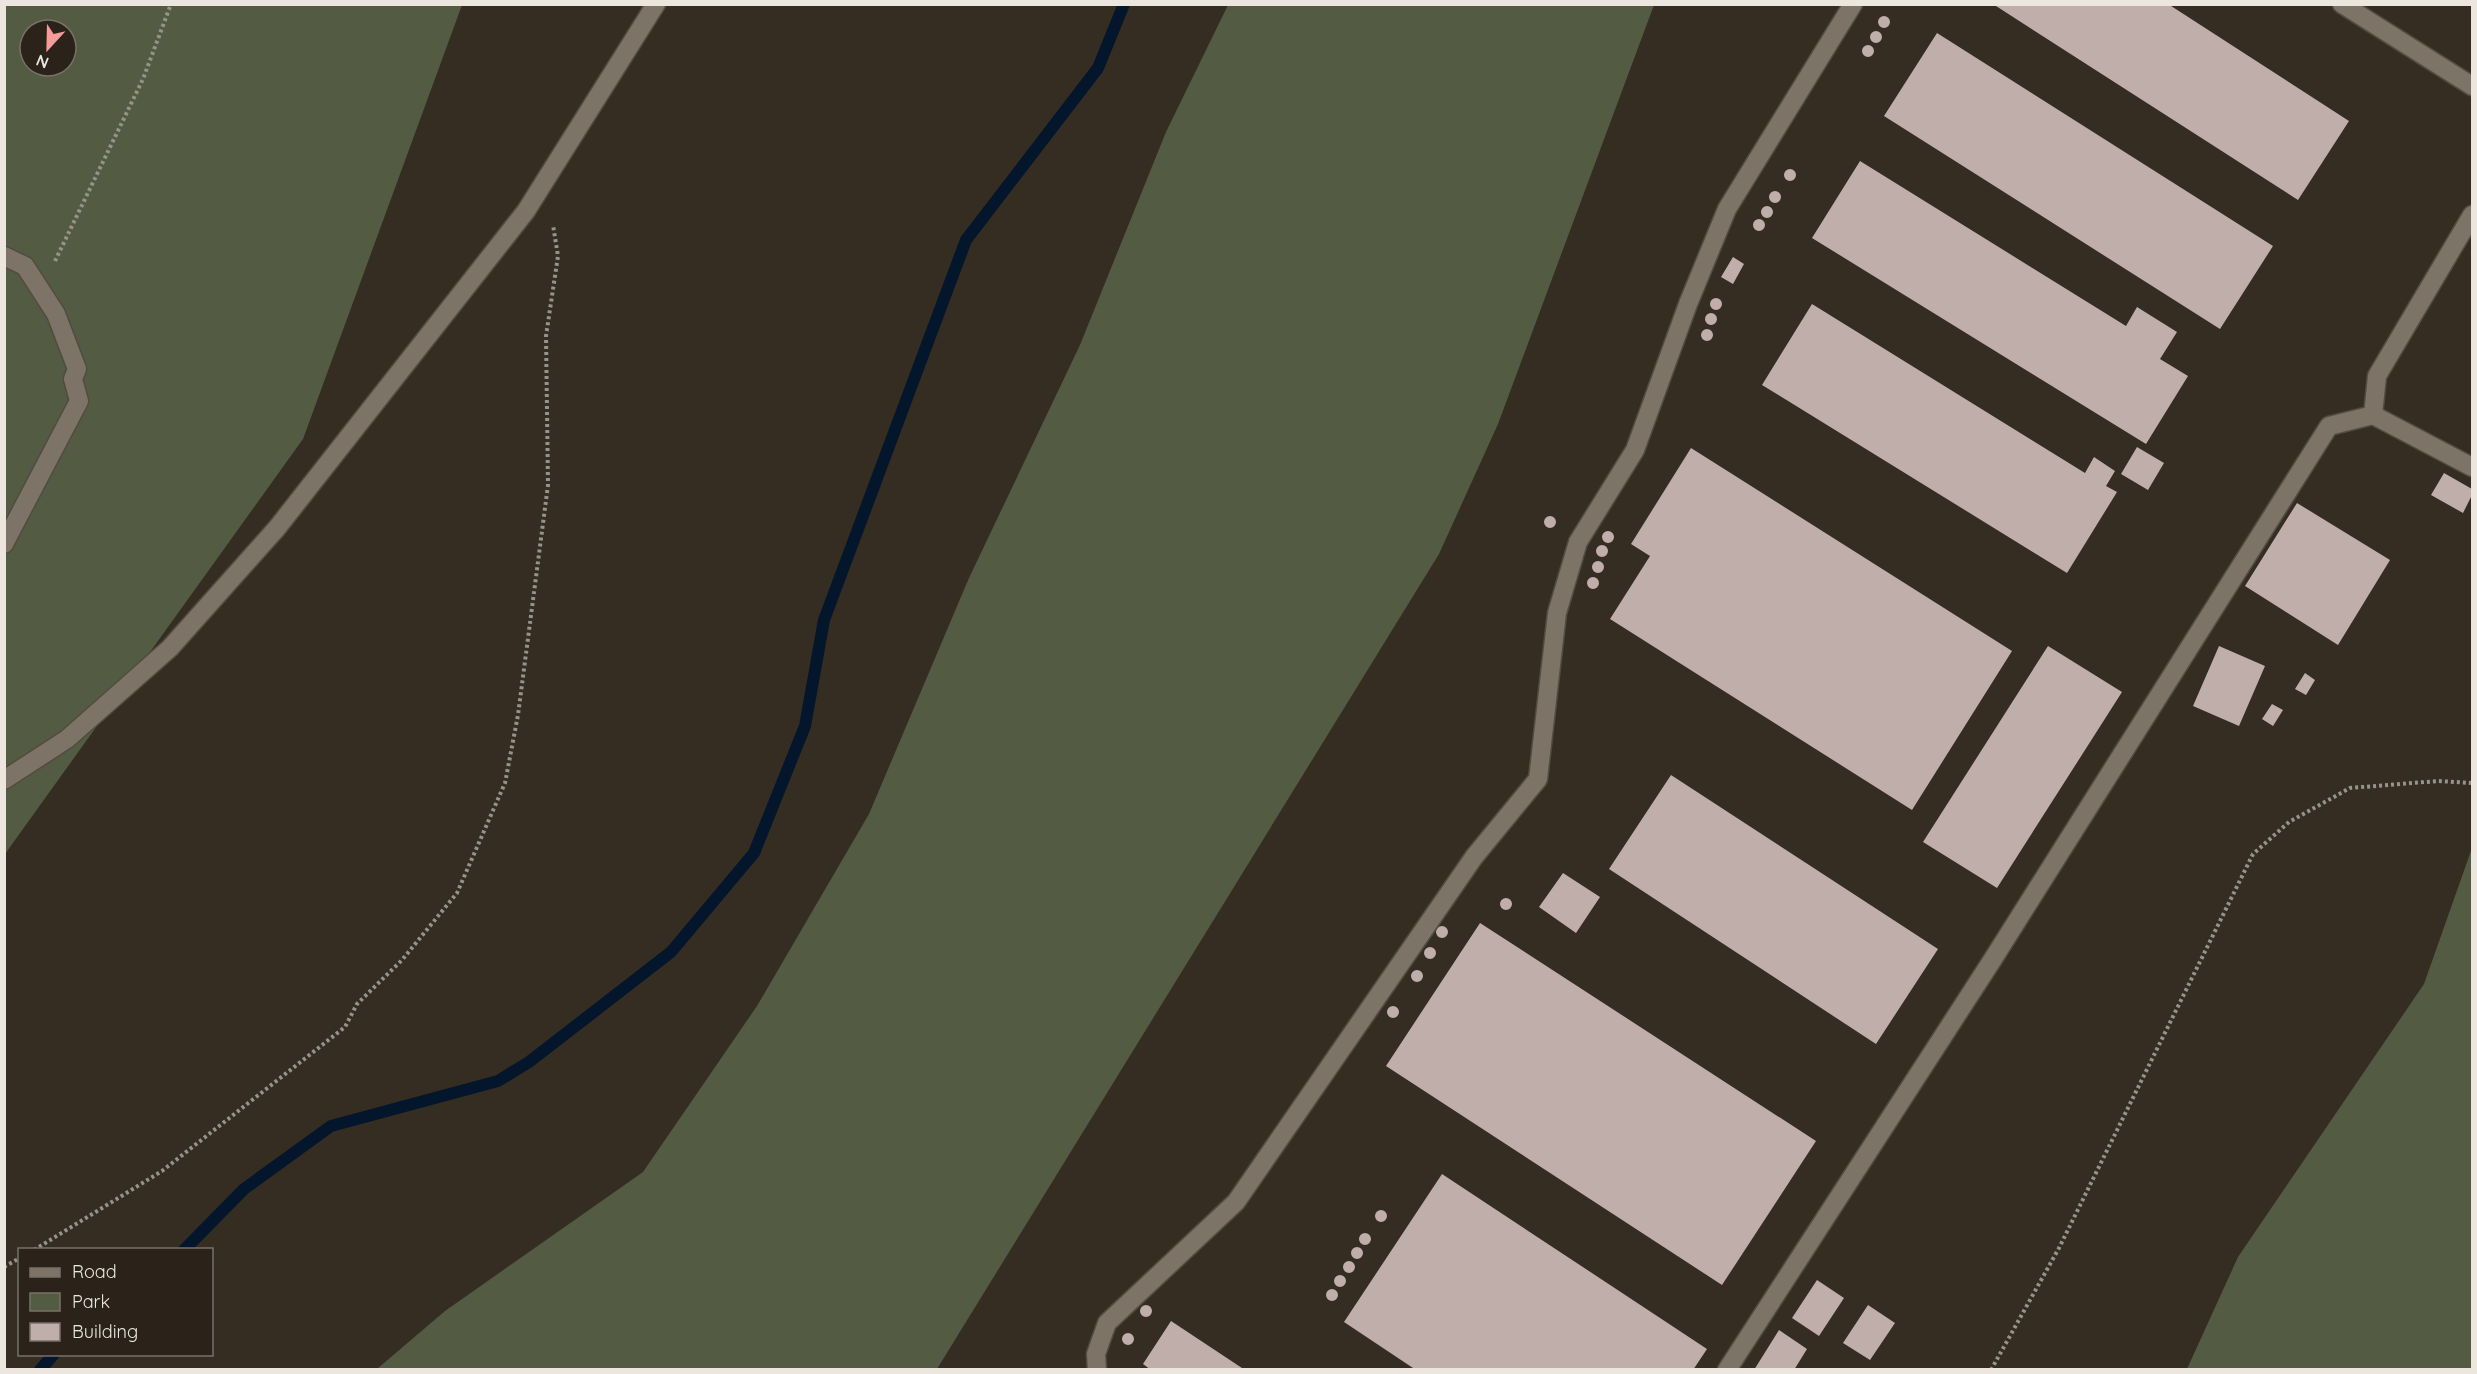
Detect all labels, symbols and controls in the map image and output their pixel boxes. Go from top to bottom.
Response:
north arrow [18,18,78,78]
text: N [33,50,52,73]
legend [18,1248,213,1356]
text: Road [72,1260,117,1283]
text: Park [72,1290,110,1313]
text: Building [72,1320,138,1343]

